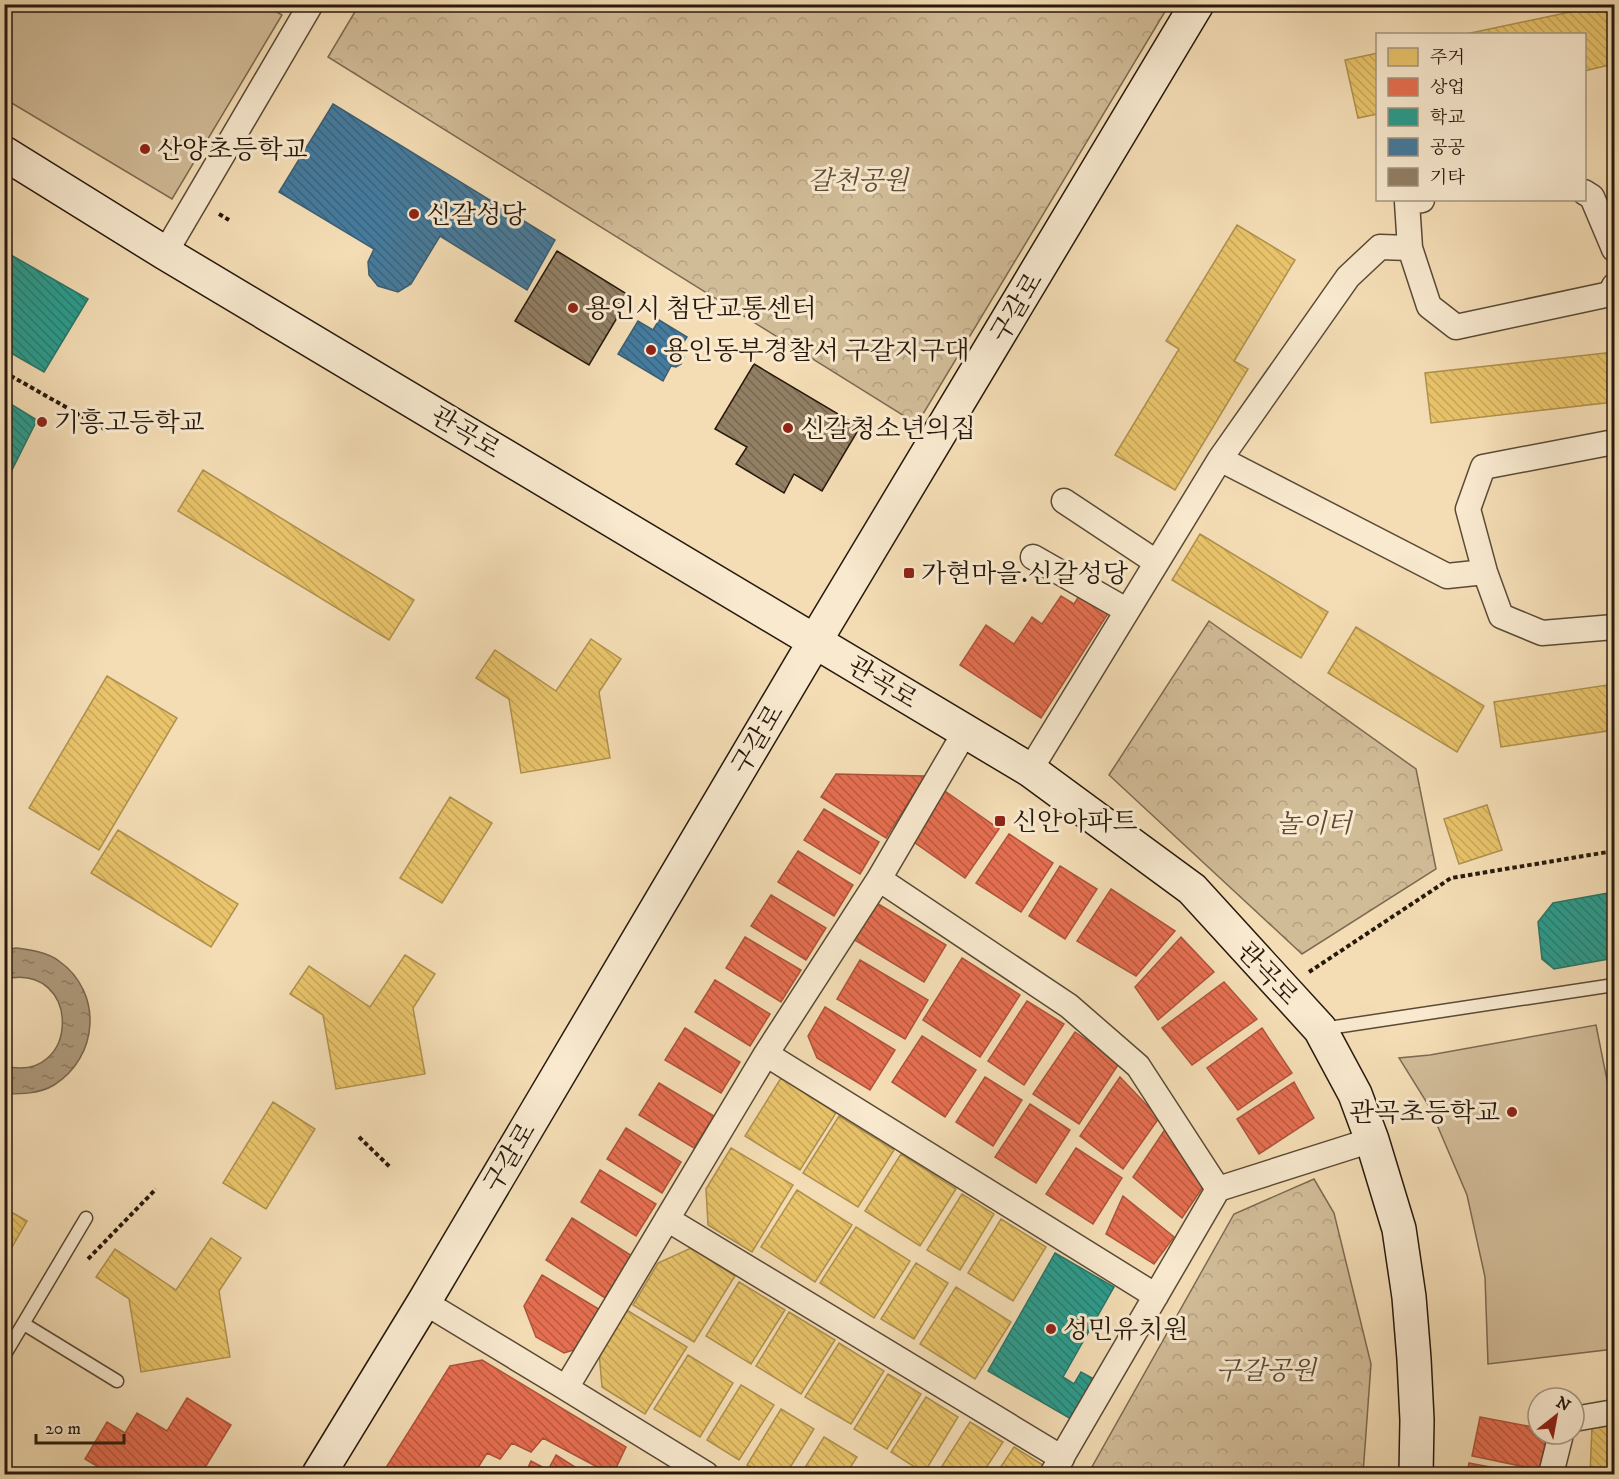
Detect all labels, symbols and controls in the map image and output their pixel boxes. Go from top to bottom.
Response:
legend [1376,33,1586,201]
text: 주거 [1430,47,1465,69]
text: 상업 [1430,77,1465,99]
text: 학교 [1430,107,1465,129]
place label: 산양초등학교 [157,134,308,167]
text: 공공 [1430,137,1465,159]
marker: 산양초등학교 [138,142,152,156]
park label: 갈천공원 [808,165,910,198]
text: 기타 [1430,167,1465,189]
place label: 신갈성당 [426,199,526,232]
marker: 신갈성당 [407,207,421,221]
street label: 구갈로 [984,267,1051,349]
place label: 용인시 첨단교통센터 [585,293,817,326]
marker: 용인시 첨단교통센터 [566,301,580,315]
place label: 용인동부경찰서 구갈지구대 [663,335,970,368]
marker: 용인동부경찰서 구갈지구대 [644,343,658,357]
street label: 관곡로 [424,400,506,467]
place label: 기흥고등학교 [54,407,205,440]
place label: 신갈청소년의집 [800,413,976,446]
marker: 기흥고등학교 [35,415,49,429]
marker: 신갈청소년의집 [781,421,795,435]
place label: 가현마을.신갈성당 [921,558,1128,591]
marker: 가현마을.신갈성당 [902,566,916,580]
street label: 관곡로 [841,650,923,717]
street label: 구갈로 [725,699,792,781]
place label: 신안아파트 [1012,806,1138,839]
park label: 놀이터 [1276,808,1354,841]
marker: 신안아파트 [993,814,1007,828]
street label: 관곡로 [1229,935,1305,1013]
place label: 관곡초등학교 [1349,1097,1500,1130]
marker: 관곡초등학교 [1505,1105,1519,1119]
street label: 구갈로 [477,1117,544,1199]
place label: 성민유치원 [1063,1314,1189,1347]
marker: 성민유치원 [1044,1322,1058,1336]
park label: 구갈공원 [1216,1355,1318,1388]
north arrow [1526,1386,1586,1446]
text: N [1552,1392,1574,1416]
scale bar [36,1407,124,1445]
text: 20 m [45,1418,81,1440]

